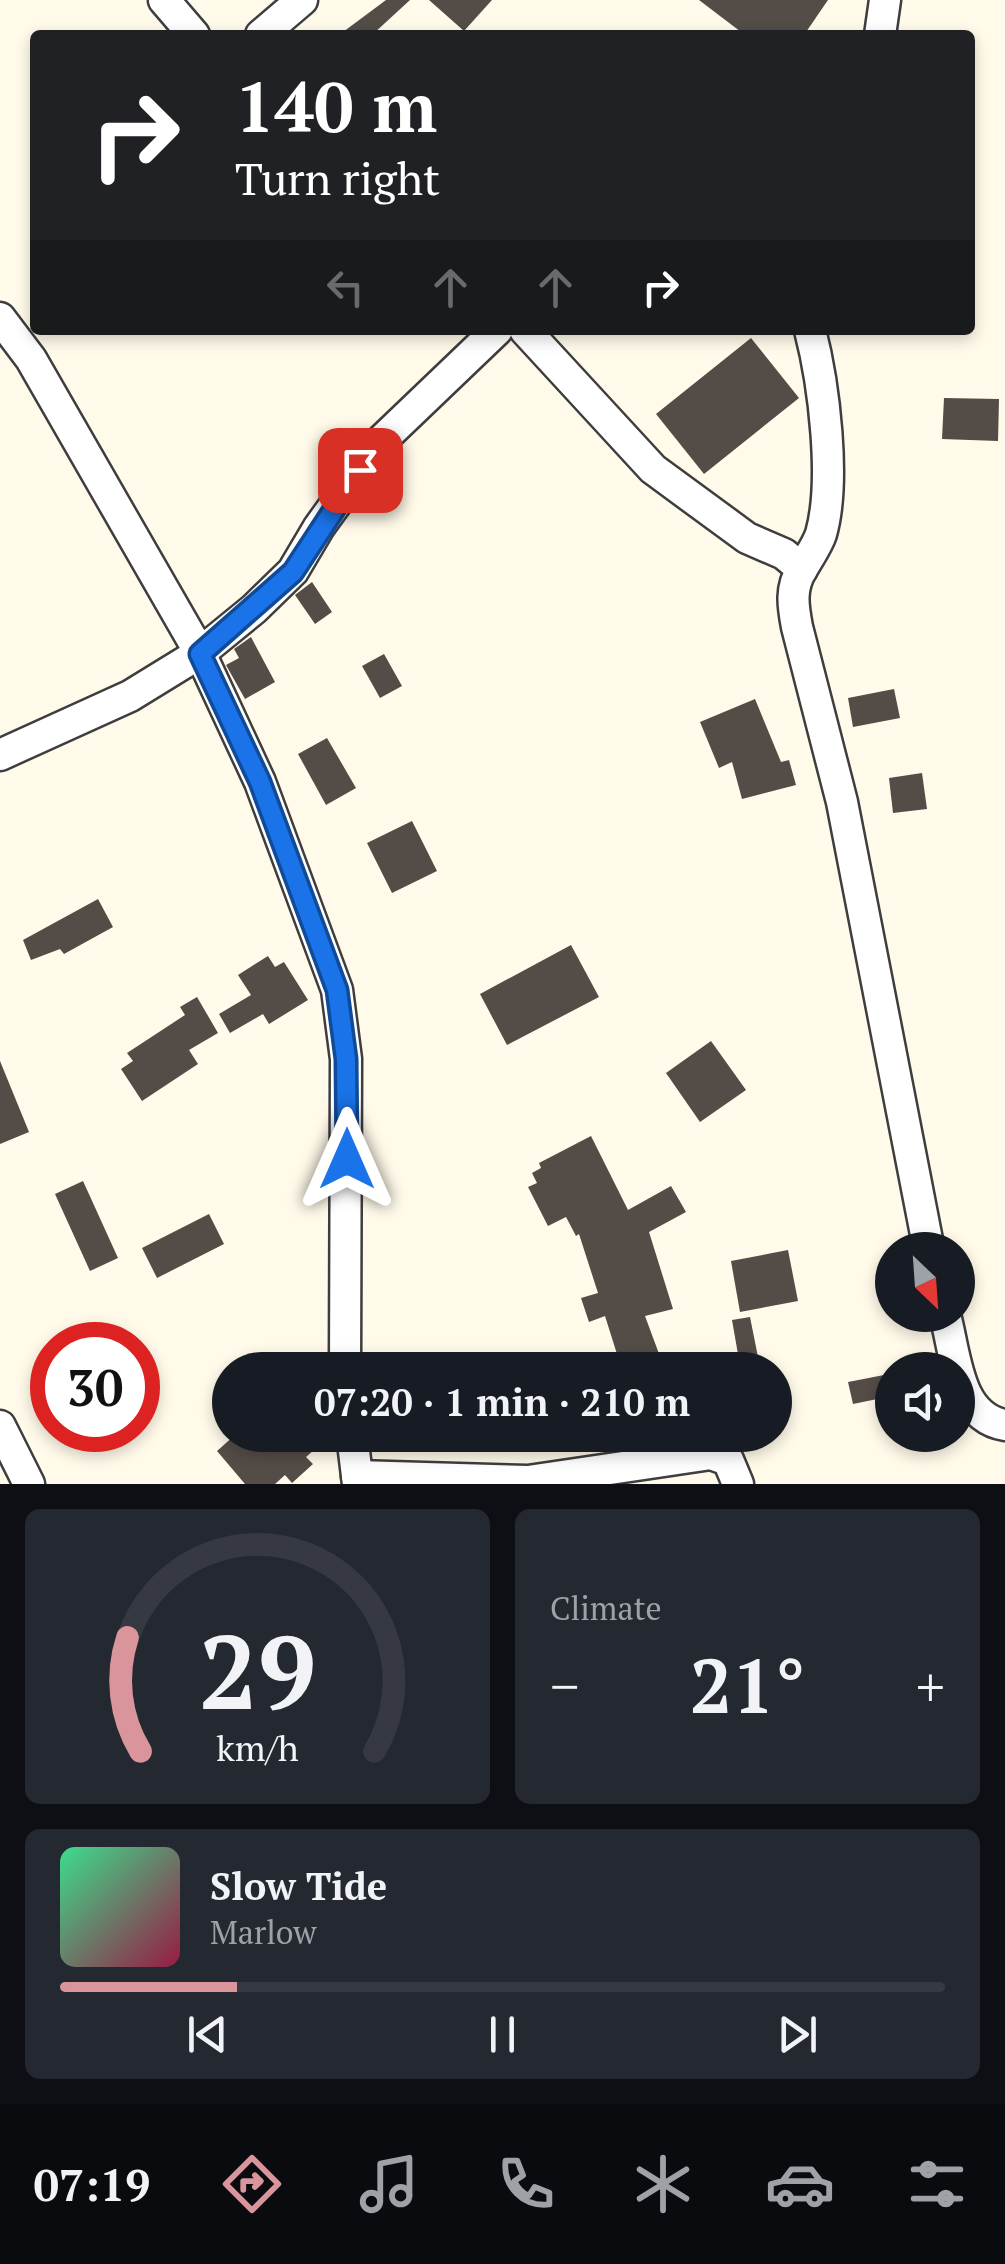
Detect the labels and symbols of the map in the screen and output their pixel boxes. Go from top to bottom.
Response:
pin [318,428,403,513]
position arrow [295,1107,399,1211]
north arrow [875,1232,975,1332]
speed limit sign: 30 [30,1322,160,1452]

